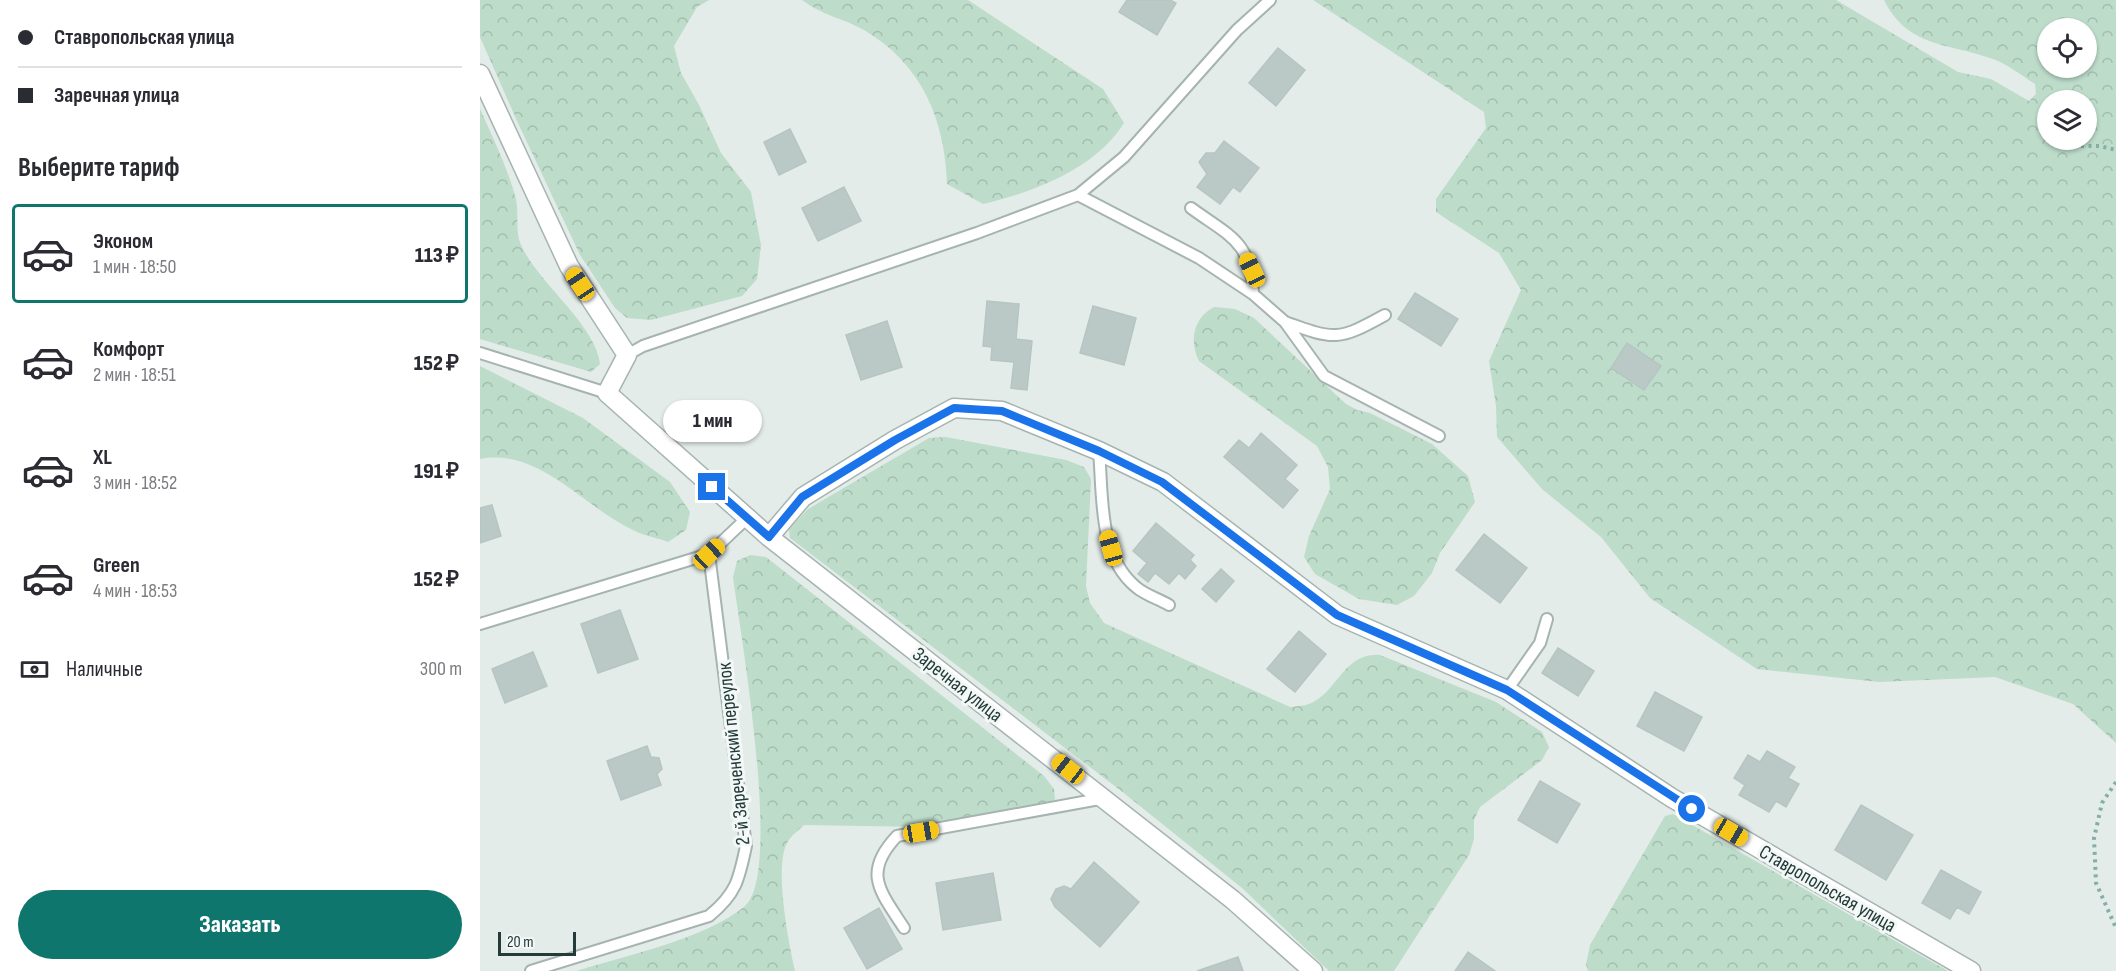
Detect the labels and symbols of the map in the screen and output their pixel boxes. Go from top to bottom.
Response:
car [1236,250,1268,290]
car [562,264,598,304]
callout: 1 мин [662,400,762,442]
route end [698,473,725,500]
car [1097,528,1125,568]
car [690,535,728,573]
street label: Заречная улица [908,642,1007,727]
street label: 2-й Зареченский переулок [712,661,756,846]
car [1048,751,1088,787]
route start [1678,795,1705,822]
car [1711,815,1751,849]
car [902,820,940,844]
street label: Ставропольская улица [1755,840,1900,938]
scale bar [498,929,576,956]

